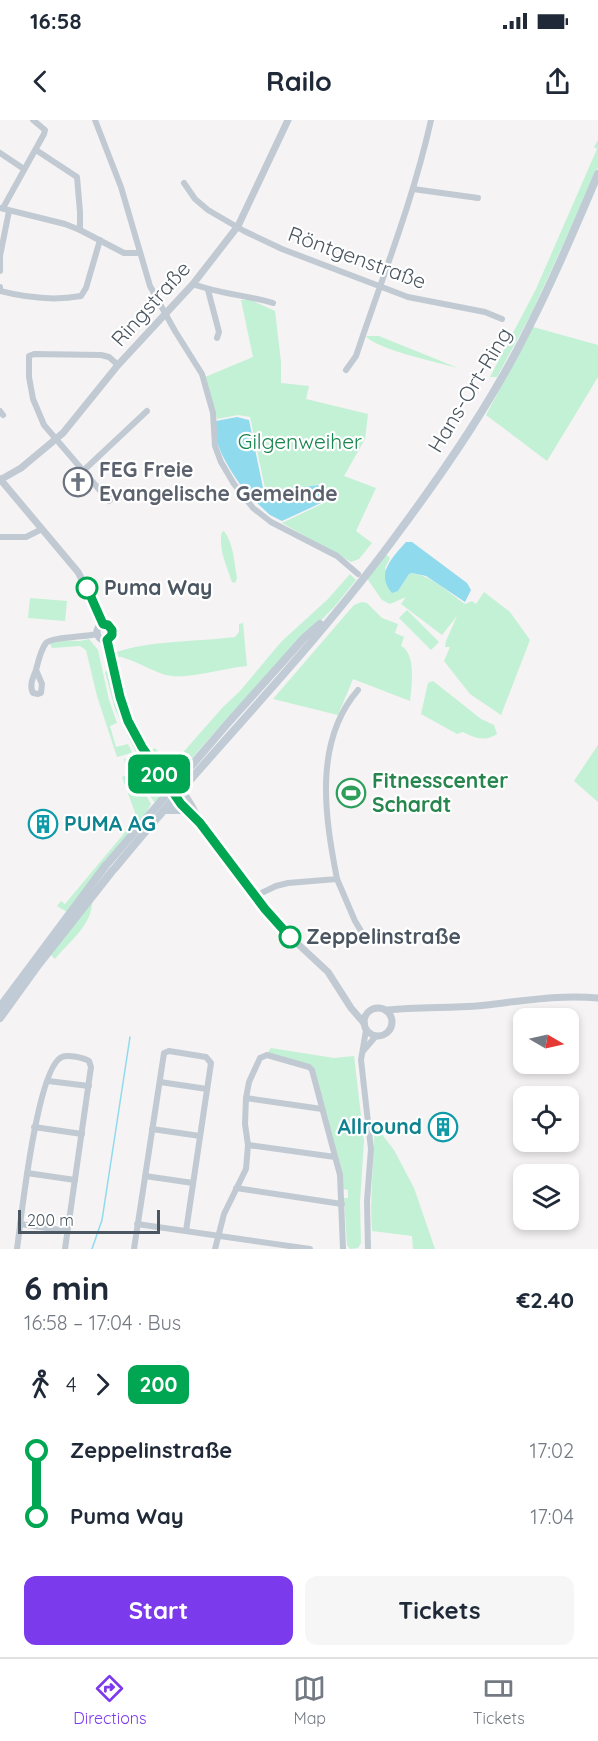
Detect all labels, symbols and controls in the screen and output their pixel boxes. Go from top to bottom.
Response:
text: 16:58 [30,7,81,35]
text: Railo [266,64,332,98]
icon: back [24,65,57,98]
icon: share [541,65,574,98]
street label: Röntgenstraße [285,220,430,294]
street label: Ringstraße [105,255,195,351]
street label: Hans-Ort-Ring [422,322,517,457]
park label: Gilgenweiher [238,428,362,454]
place label: FEG Freie Evangelische Gemeinde [99,456,338,506]
church icon: FEG Freie Evangelische Gemeinde [62,466,94,498]
place label: Puma Way [104,574,212,600]
marker: Puma Way [76,577,98,599]
line badge: 200 [124,754,194,794]
text: 200 [140,761,178,787]
place label: Fitnesscenter Schardt [372,767,508,817]
sports icon: Fitnesscenter Schardt [335,777,367,809]
building icon: PUMA AG [27,808,59,840]
place label: PUMA AG [64,810,156,836]
place label: Zeppelinstraße [306,923,461,949]
marker: Zeppelinstraße [279,926,301,948]
north arrow [513,1008,579,1074]
map controls [513,1008,579,1230]
button: locate [513,1086,579,1152]
building icon: Allround [427,1111,459,1143]
place label: Allround [337,1113,422,1139]
button: layers [513,1164,579,1230]
scale bar [18,1207,160,1234]
text: 200 m [27,1210,74,1230]
text: 6 min [24,1267,109,1308]
text: €2.40 [516,1286,574,1314]
text: 16:58 – 17:04 · Bus [24,1310,181,1335]
icon: walk [24,1368,57,1401]
icon: forward [86,1368,119,1401]
text: 200 [140,1371,177,1397]
text: 4 [66,1372,77,1397]
text: Zeppelinstraße [70,1436,232,1464]
text: 17:02 [530,1438,574,1463]
text: Puma Way [70,1502,184,1530]
text: 17:04 [530,1504,574,1529]
button: Start [24,1576,293,1645]
button: Tickets [305,1576,574,1645]
tab: Directions [73,1672,147,1728]
tab: Map [293,1672,326,1728]
tab: Tickets [473,1672,525,1728]

